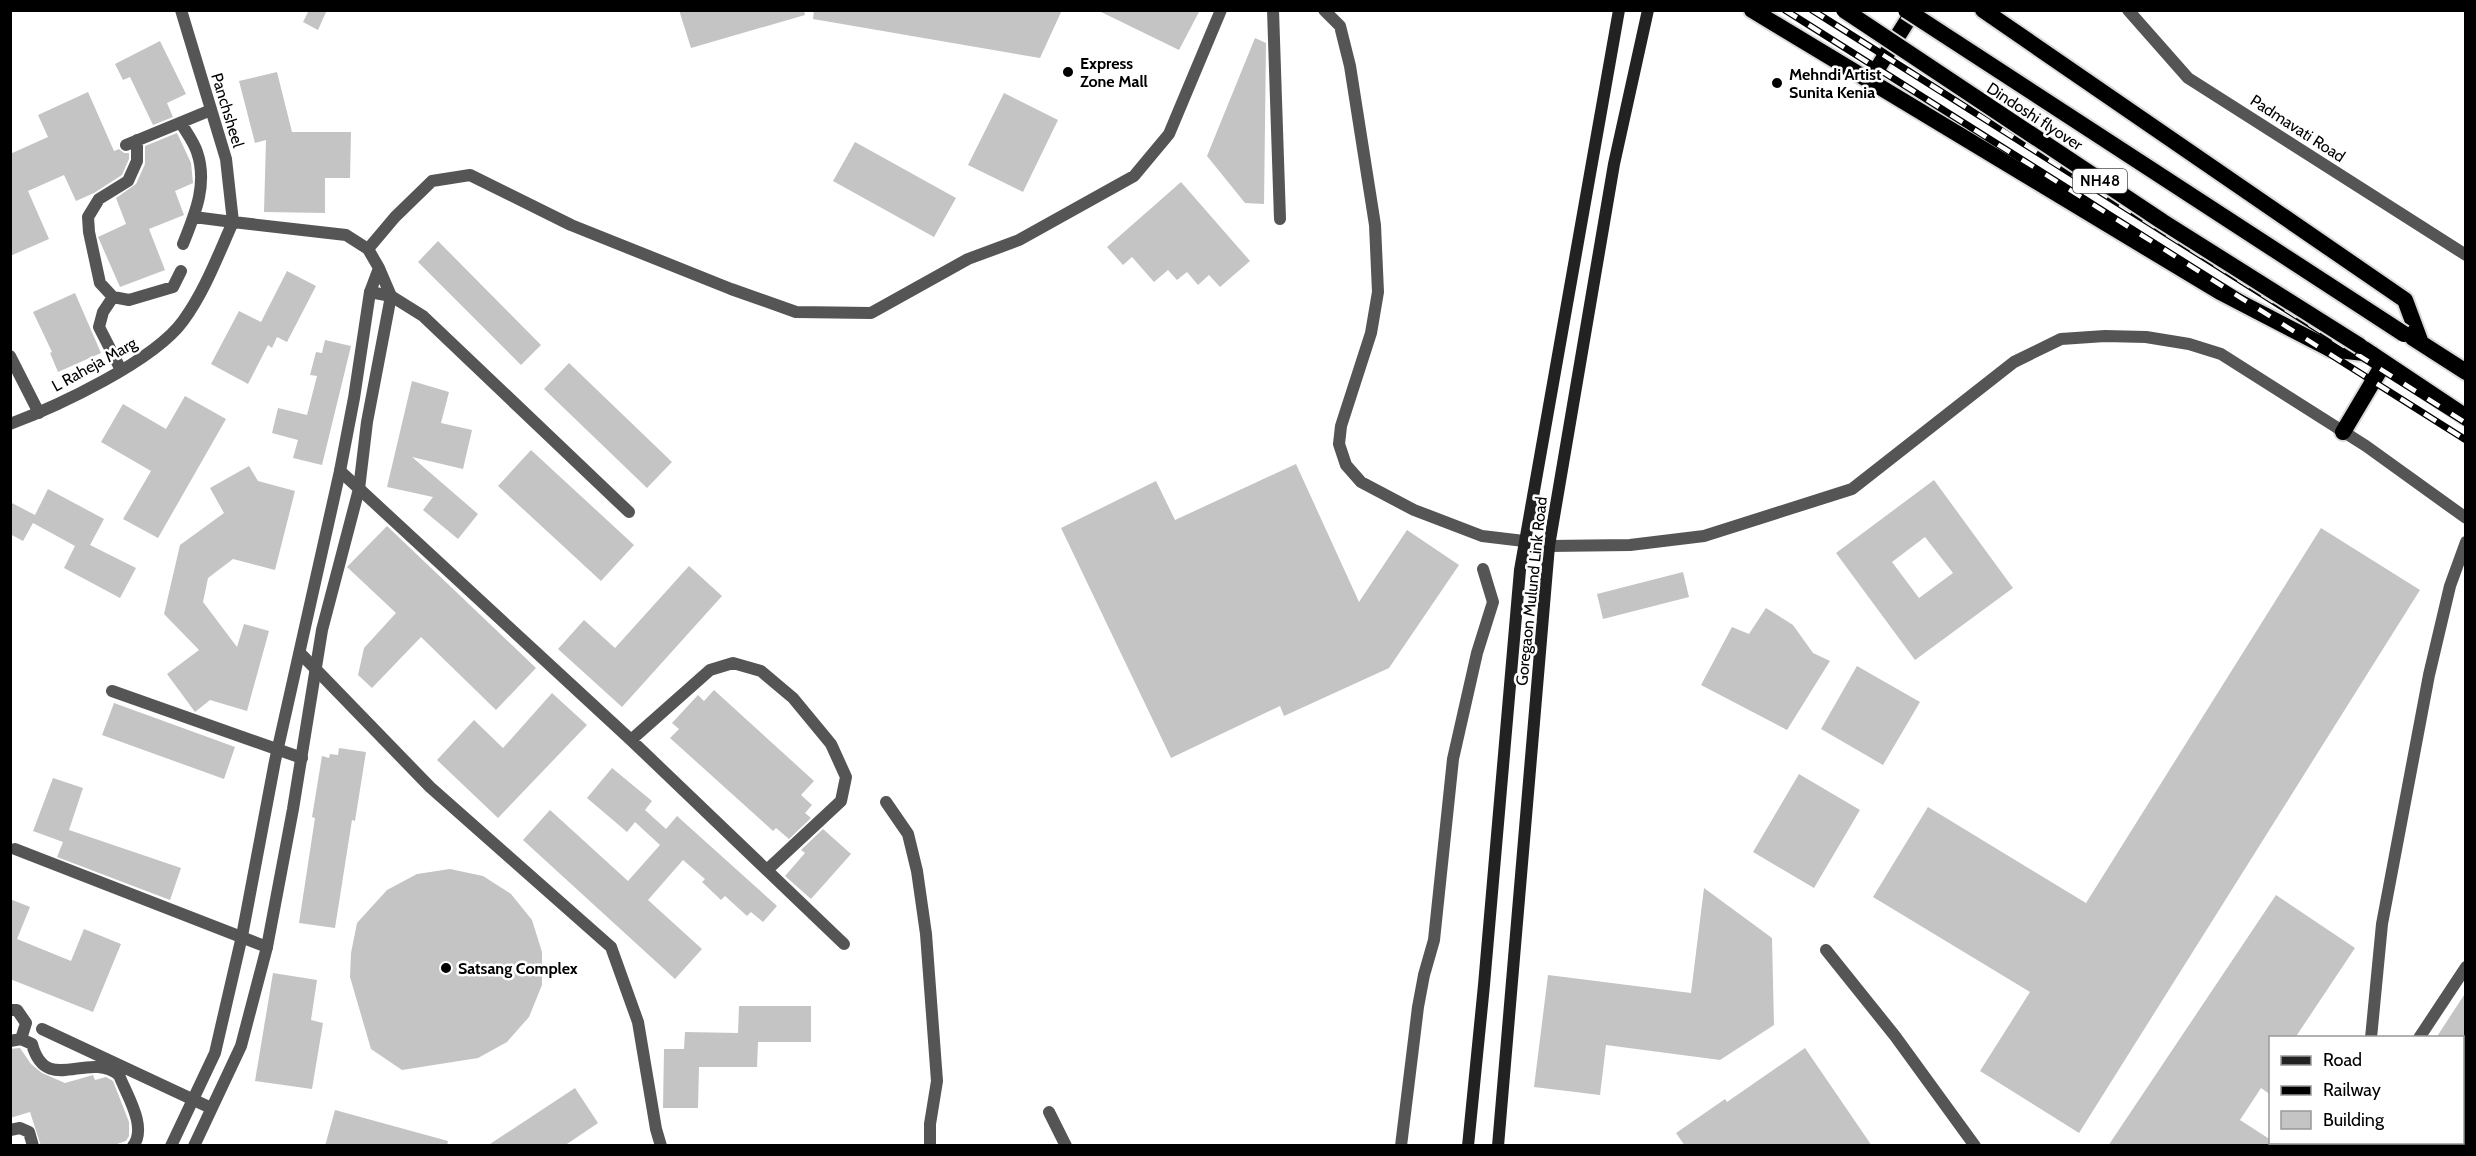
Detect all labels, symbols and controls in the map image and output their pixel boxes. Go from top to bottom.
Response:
place label: Express Zone Mall [1080,54,1148,91]
marker: Express Zone Mall [1061,65,1075,79]
place label: Mehndi Artist Sunita Kenia [1789,65,1882,102]
street label: Panchsheel [207,71,248,150]
marker: Mehndi Artist Sunita Kenia [1770,76,1784,90]
street label: Dindoshi flyover [1983,78,2087,155]
street label: Padmavati Road [2247,91,2349,166]
road number: NH48 [2073,169,2127,193]
street label: L Raheja Marg [49,333,141,396]
street label: Goregaon Mulund Link Road [1512,496,1551,687]
place label: Satsang Complex [458,959,578,978]
marker: Satsang Complex [439,961,453,975]
legend [2269,1036,2464,1144]
text: Road [2323,1049,2362,1071]
text: Railway [2323,1079,2381,1101]
text: Building [2323,1109,2385,1131]

